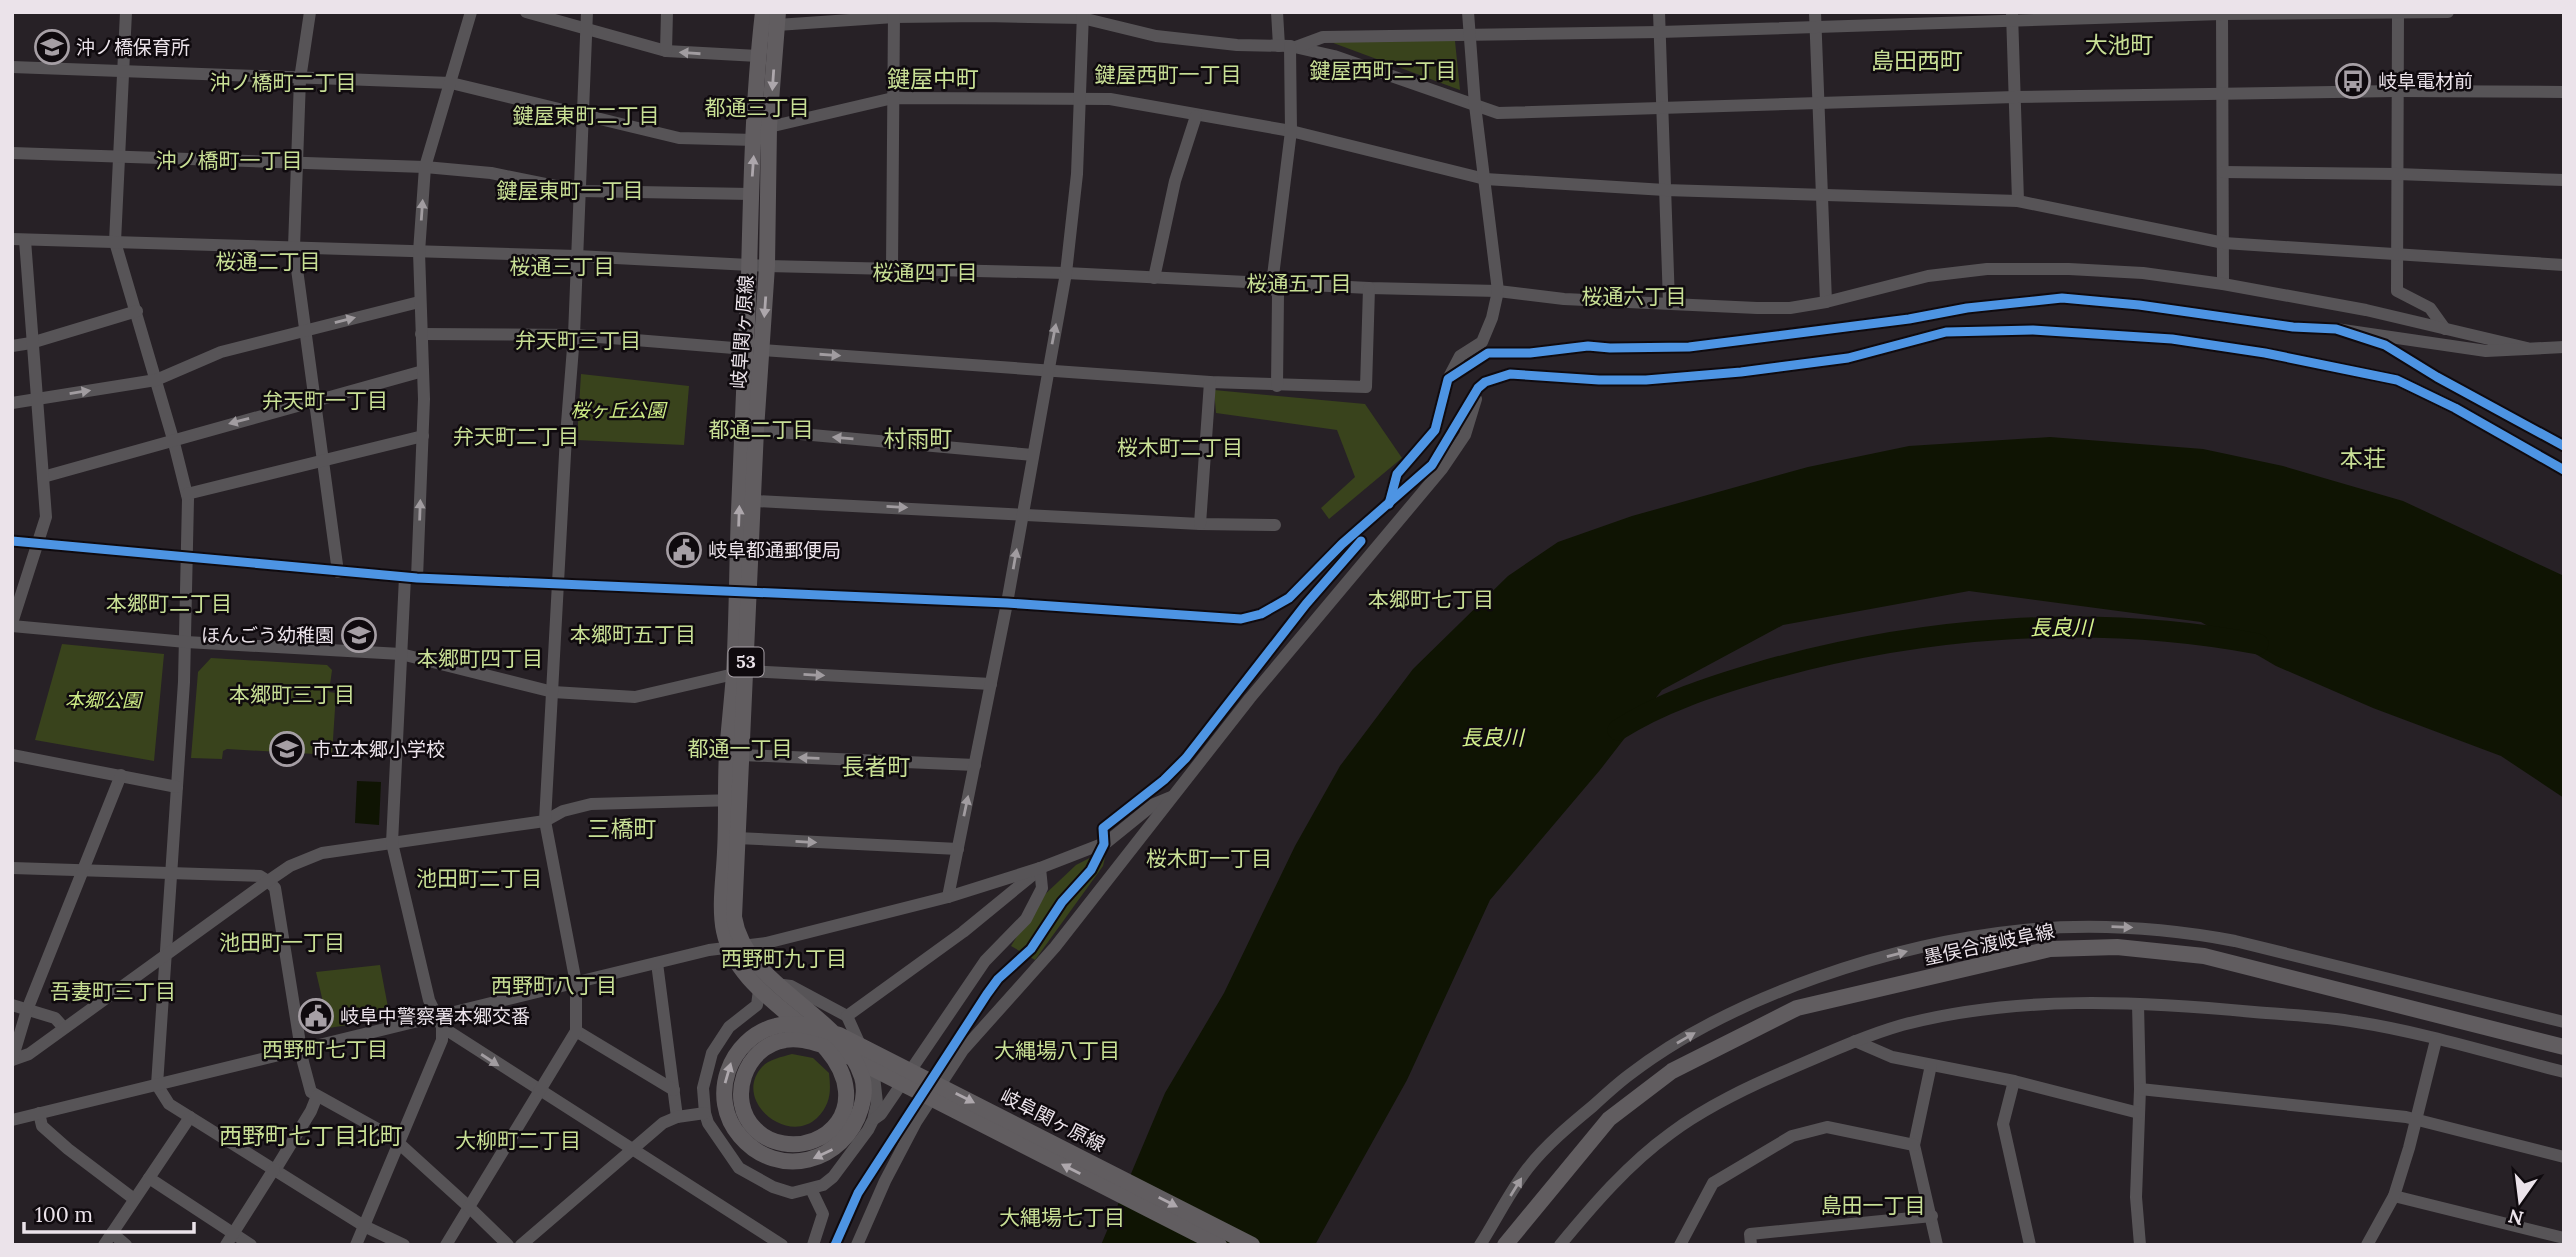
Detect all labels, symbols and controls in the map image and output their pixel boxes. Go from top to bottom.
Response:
school or university icon: 沖ノ橋保育所 [33,28,71,66]
district label: 大池町 [2085,30,2154,59]
place label: 沖ノ橋保育所 [76,35,190,59]
district label: 島田西町 [1871,46,1963,75]
one-way arrow [679,47,701,58]
district label: 鍵屋西町二丁目 [1310,57,1457,84]
district label: 鍵屋西町一丁目 [1095,61,1242,88]
bus stop icon: 岐阜電材前 [2334,62,2372,100]
district label: 鍵屋中町 [887,64,979,93]
district label: 沖ノ橋町二丁目 [210,69,357,96]
one-way arrow [767,69,778,91]
place label: 岐阜電材前 [2378,69,2473,93]
district label: 都通三丁目 [705,94,810,121]
district label: 鍵屋東町二丁目 [513,102,660,129]
district label: 沖ノ橋町一丁目 [156,147,303,174]
one-way arrow [748,155,759,177]
district label: 鍵屋東町一丁目 [497,177,644,204]
one-way arrow [417,198,428,220]
district label: 桜通二丁目 [216,248,321,275]
district label: 桜通三丁目 [510,253,615,280]
district label: 桜通四丁目 [873,259,978,286]
district label: 桜通五丁目 [1247,270,1352,297]
street label: 岐阜関ヶ原線 [726,274,758,390]
district label: 桜通六丁目 [1582,283,1687,310]
one-way arrow [759,297,770,319]
one-way arrow [334,314,356,325]
one-way arrow [1049,323,1060,345]
district label: 弁天町三丁目 [515,327,641,354]
one-way arrow [819,350,841,361]
one-way arrow [69,386,91,397]
district label: 弁天町一丁目 [262,387,388,414]
park label: 桜ヶ丘公園 [570,398,668,422]
one-way arrow [228,416,250,427]
district label: 都通二丁目 [709,416,814,443]
district label: 弁天町二丁目 [453,423,579,450]
district label: 村雨町 [884,424,953,453]
one-way arrow [832,432,854,443]
district label: 桜木町二丁目 [1117,434,1243,461]
district label: 本荘 [2340,444,2386,473]
one-way arrow [414,499,425,521]
one-way arrow [886,502,908,513]
one-way arrow [733,504,744,526]
public building icon: 岐阜都通郵便局 [665,531,703,569]
place label: 岐阜都通郵便局 [708,538,841,562]
one-way arrow [1010,548,1021,570]
district label: 本郷町七丁目 [1368,586,1494,613]
district label: 本郷町二丁目 [106,590,232,617]
water label: 長良川 [2030,614,2094,641]
school or university icon: ほんごう幼稚園 [340,616,378,654]
district label: 本郷町五丁目 [570,621,696,648]
place label: ほんごう幼稚園 [201,623,334,647]
district label: 本郷町四丁目 [417,645,543,672]
road number: 53 [728,648,764,676]
one-way arrow [803,669,825,680]
district label: 本郷町三丁目 [229,681,355,708]
park label: 本郷公園 [65,688,144,712]
water label: 長良川 [1461,724,1525,751]
school or university icon: 市立本郷小学校 [268,730,306,768]
district label: 都通一丁目 [688,735,793,762]
place label: 市立本郷小学校 [312,737,445,761]
one-way arrow [798,752,820,763]
district label: 長者町 [842,752,911,781]
one-way arrow [961,795,972,817]
district label: 三橋町 [588,814,657,843]
one-way arrow [795,836,817,847]
district label: 桜木町一丁目 [1146,845,1272,872]
district label: 池田町二丁目 [416,865,542,892]
street label: 墨俣合渡岐阜線 [1921,918,2057,970]
one-way arrow [2111,922,2133,933]
district label: 池田町一丁目 [219,929,345,956]
district label: 西野町九丁目 [721,945,847,972]
one-way arrow [1886,948,1908,959]
district label: 西野町八丁目 [491,972,617,999]
district label: 吾妻町三丁目 [50,978,176,1005]
public building icon: 岐阜中警察署本郷交番 [297,997,335,1035]
place label: 岐阜中警察署本郷交番 [340,1004,530,1028]
one-way arrow [1677,1032,1696,1045]
district label: 西野町七丁目 [262,1036,388,1063]
district label: 大縄場八丁目 [994,1037,1120,1064]
one-way arrow [481,1053,500,1066]
one-way arrow [723,1062,734,1084]
street label: 岐阜関ヶ原線 [997,1083,1109,1157]
one-way arrow [955,1093,975,1104]
district label: 西野町七丁目北町 [219,1121,403,1150]
district label: 大柳町二丁目 [455,1127,581,1154]
one-way arrow [813,1148,833,1160]
one-way arrow [1061,1164,1081,1175]
north arrow [2485,1166,2555,1236]
one-way arrow [1510,1177,1523,1196]
scale bar [24,1190,194,1234]
district label: 島田一丁目 [1821,1192,1926,1219]
one-way arrow [1158,1196,1178,1207]
text: 100 m [35,1201,93,1228]
district label: 大縄場七丁目 [999,1204,1125,1231]
text: N [2506,1204,2526,1231]

